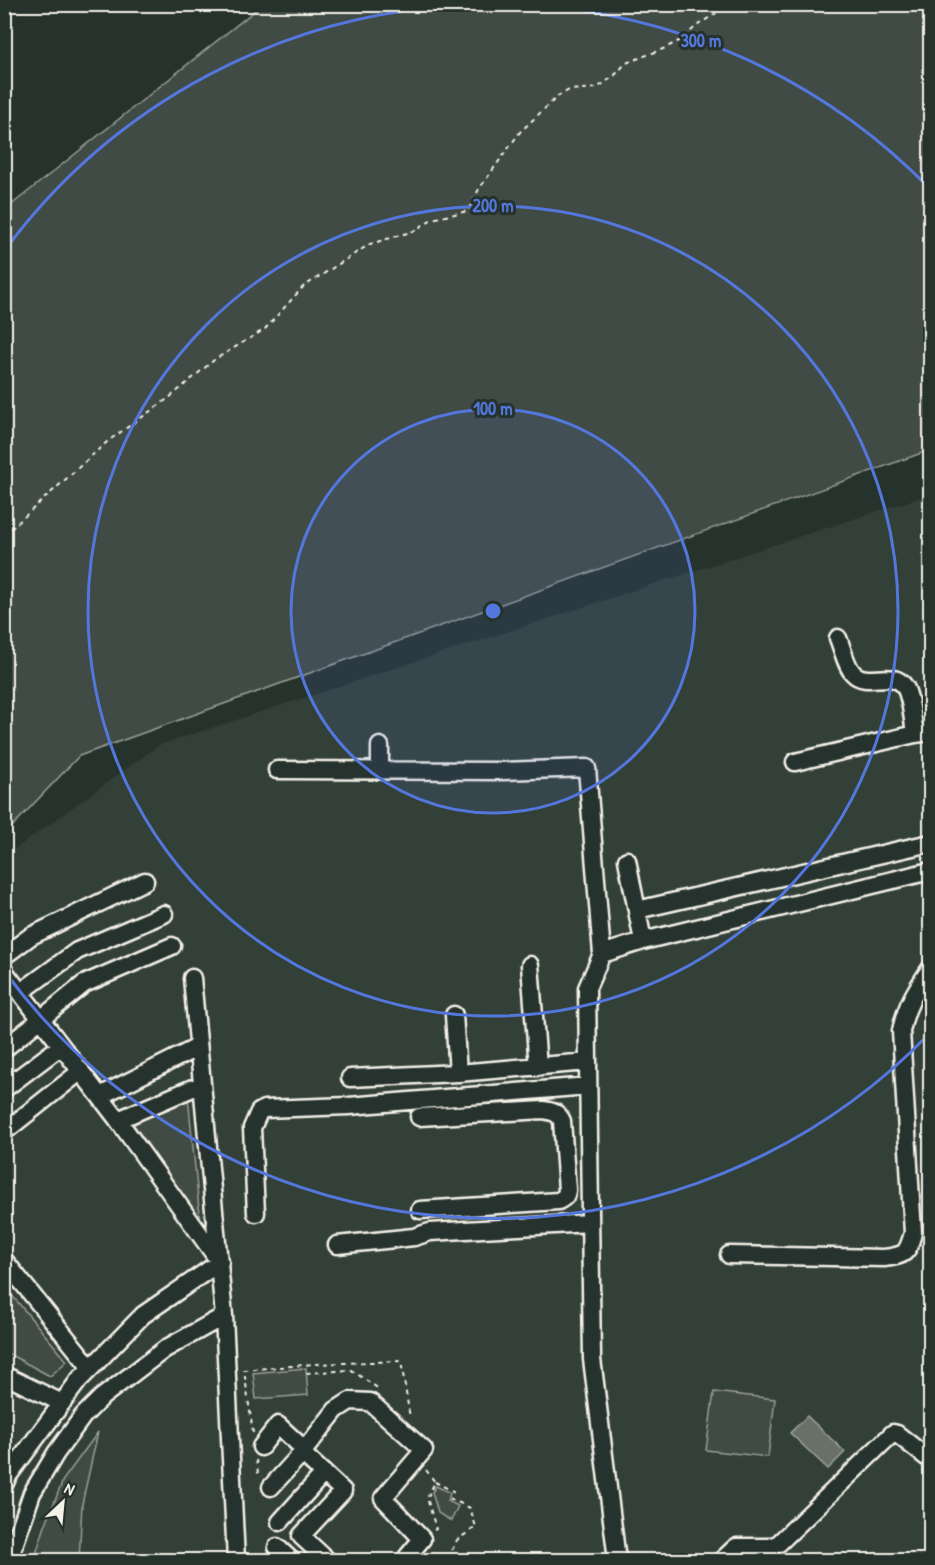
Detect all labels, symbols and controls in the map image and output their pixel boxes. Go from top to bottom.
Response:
text: 300 m [681,28,721,53]
text: 200 m [473,193,513,218]
text: 100 m [473,396,513,421]
centre of rings [483,601,503,621]
north arrow [33,1472,93,1532]
text: N [61,1477,79,1500]

